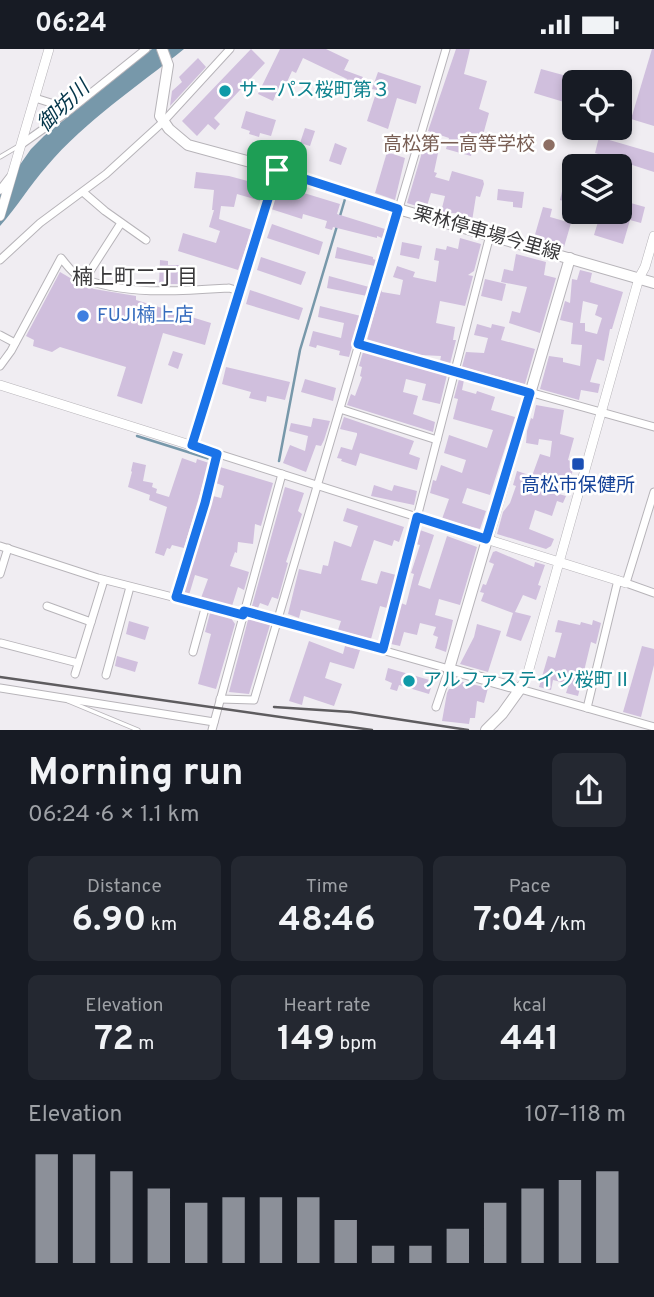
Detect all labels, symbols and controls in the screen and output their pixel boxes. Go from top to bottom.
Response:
text: 06:24 [35,8,107,41]
map controls [562,70,632,224]
button: locate [562,70,632,140]
water label: 御坊川 [32,74,97,139]
place label: サーパス桜町第３ [239,79,391,103]
marker: サーパス桜町第３ [217,83,233,99]
place label: 高松第一高等学校 [383,133,535,157]
marker: 高松第一高等学校 [541,137,557,153]
pin [247,140,307,200]
icon: arrive [258,151,296,189]
button: layers [562,154,632,224]
street label: 栗林停車場今里線 [411,202,563,266]
district label: 楠上町二丁目 [72,265,198,292]
place label: FUJI楠上店 [97,304,194,328]
marker: FUJI楠上店 [75,308,91,324]
marker: 高松市保健所 [570,456,586,472]
place label: 高松市保健所 [521,474,635,498]
place label: アルファステイツ桜町Ⅱ [423,669,632,693]
marker: アルファステイツ桜町Ⅱ [401,673,417,689]
text: Morning run [28,750,244,799]
button: share [552,753,626,827]
text: 06:24 · 6 × 1.1 km [28,801,199,830]
text: Distance [87,875,162,899]
text: Time [306,875,348,899]
text: Pace [509,875,551,899]
text: 6.90 [72,899,146,943]
text: 48:46 [278,899,376,943]
text: 7:04 [473,899,546,943]
text: km [146,913,177,937]
text: /km [546,913,586,937]
text: Elevation [85,994,163,1018]
text: Heart rate [284,994,370,1018]
text: kcal [513,994,547,1018]
text: 72 [94,1018,134,1062]
text: 149 [277,1018,335,1062]
text: 441 [500,1018,559,1062]
text: m [134,1032,154,1056]
text: bpm [335,1032,377,1056]
text: Elevation [28,1101,123,1130]
text: 107–118 m [525,1101,626,1130]

